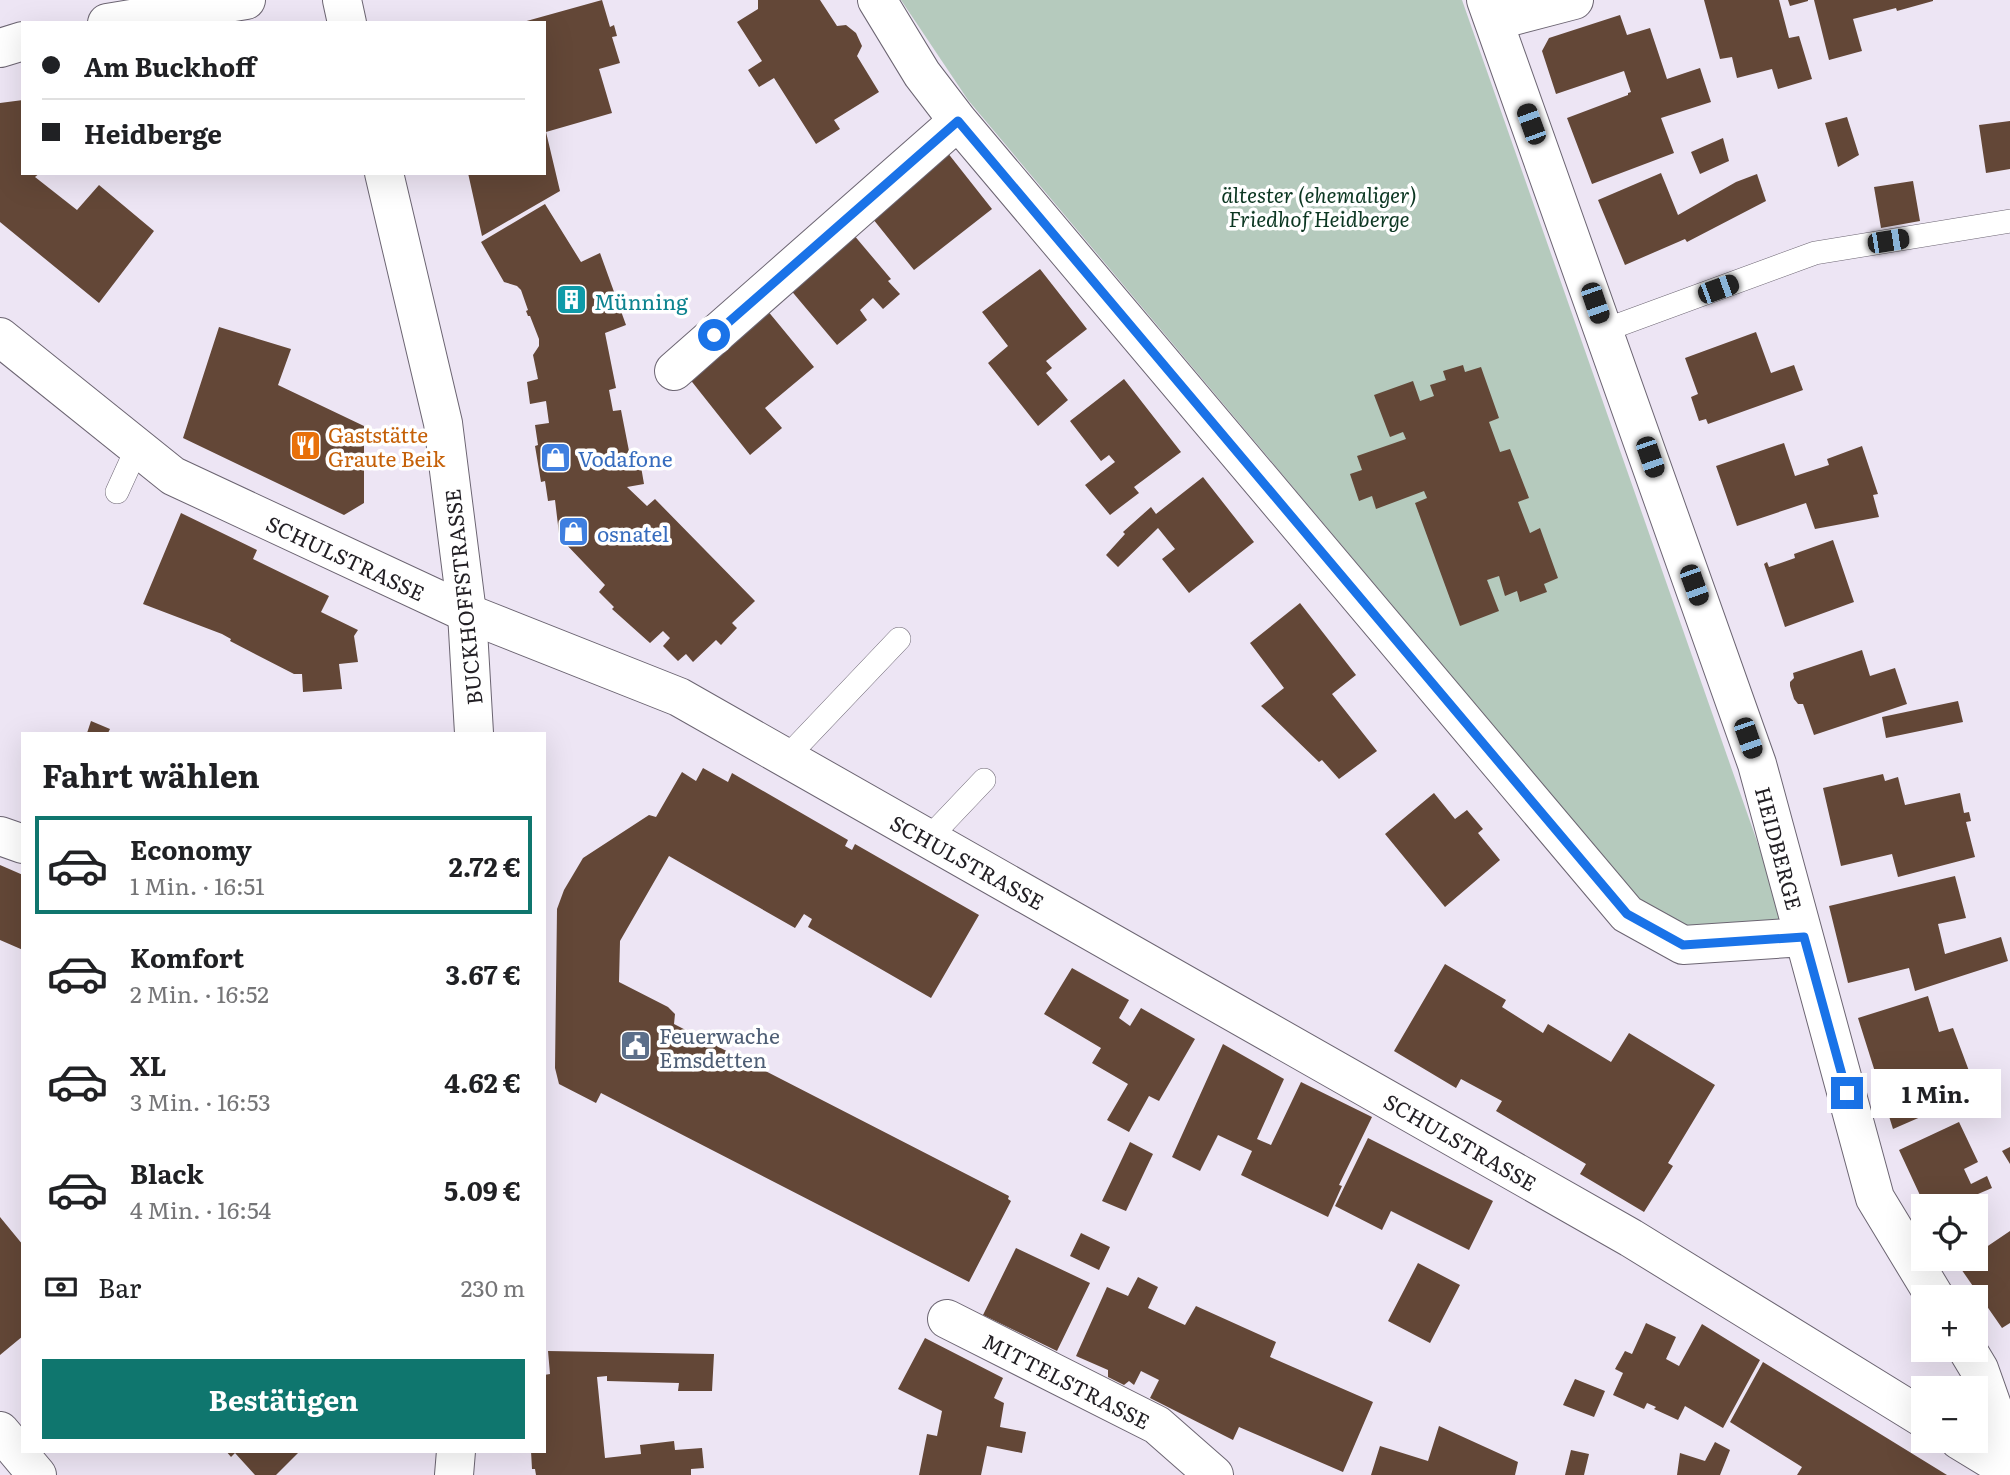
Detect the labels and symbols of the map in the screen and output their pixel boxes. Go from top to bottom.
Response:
car [1514,101,1549,147]
park label: ältester (ehemaliger) Friedhof Heidberge [1221,178,1417,233]
car [1866,227,1911,255]
car [1695,272,1742,306]
car [1579,280,1612,326]
building icon: Münning [554,283,588,317]
place label: Münning [594,285,688,316]
route start [698,319,730,351]
place label: Gaststätte Graute Beik [328,418,445,473]
restaurant icon: Gaststätte Graute Beik [288,428,322,462]
car [1634,434,1667,480]
shop icon: Vodafone [538,440,572,474]
place label: Vodafone [578,442,673,473]
street label: BUCKHOFFSTRASSE [435,487,489,707]
street label: SCHULSTRASSE [262,507,430,607]
shop icon: osnatel [557,515,591,549]
place label: osnatel [597,517,669,548]
car [1677,562,1712,608]
car [1732,715,1765,761]
street label: HEIDBERGE [1749,783,1811,913]
street label: SCHULSTRASSE [885,806,1051,916]
place label: Feuerwache Emsdetten [659,1019,780,1074]
public building icon: Feuerwache Emsdetten [619,1029,653,1063]
callout: 1 Min. [1871,1068,2001,1118]
route end [1831,1077,1863,1109]
street label: SCHULSTRASSE [1379,1085,1543,1197]
street label: MITTELSTRASSE [978,1324,1156,1436]

